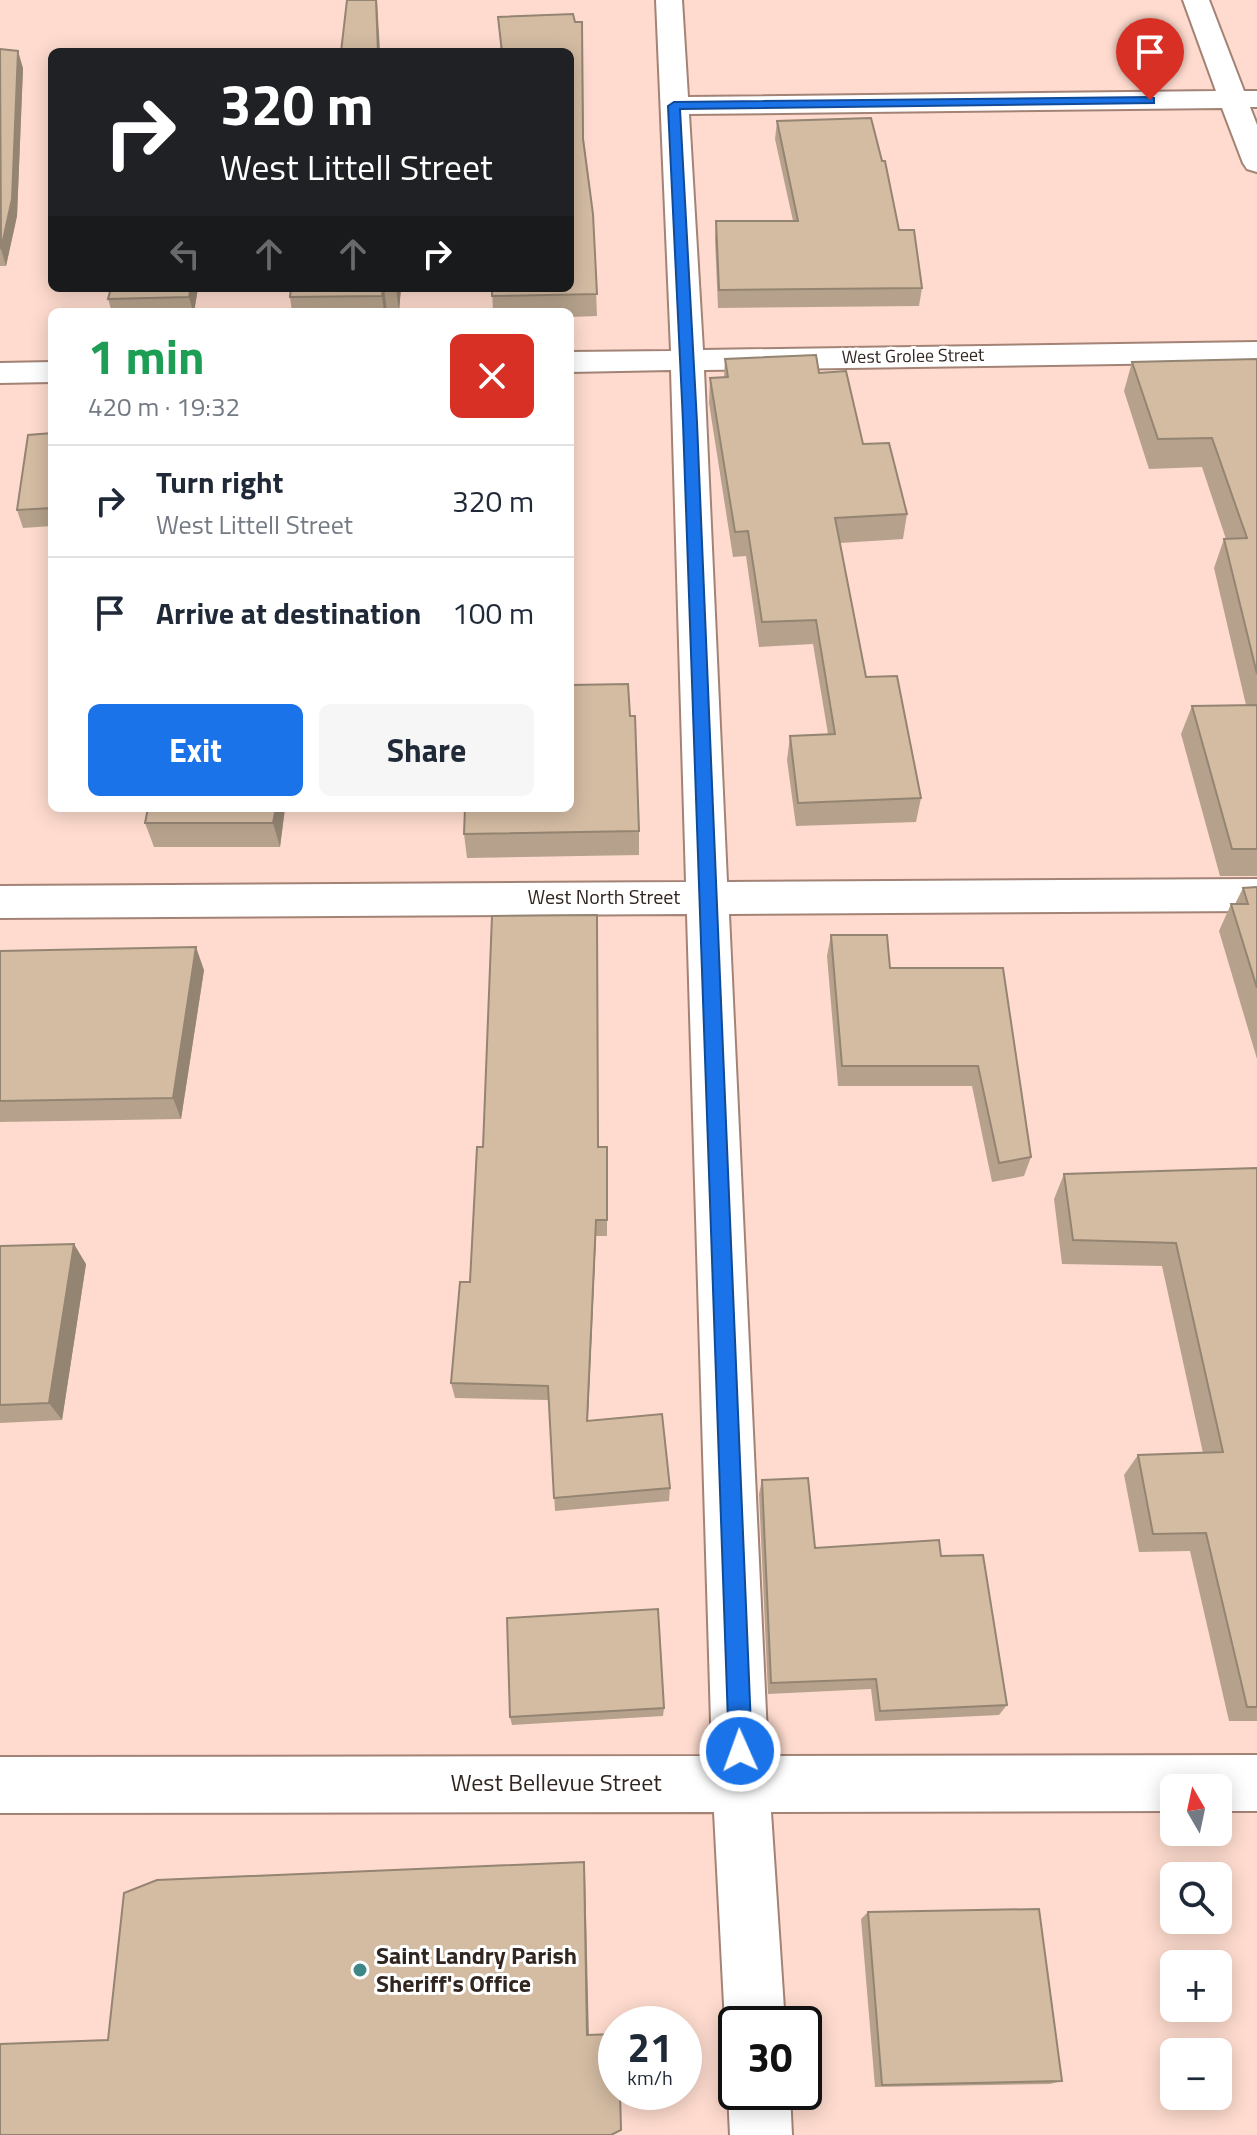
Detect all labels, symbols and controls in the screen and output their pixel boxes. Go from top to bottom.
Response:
pin [1116,18,1184,100]
icon: arrive [1128,30,1172,74]
text: 320 m [220,62,373,147]
icon: right [88,80,192,184]
text: West Littell Street [220,139,493,194]
icon: left [163,232,207,276]
icon: ahead [247,232,291,276]
icon: ahead [331,232,375,276]
icon: right [415,232,459,276]
text: 1 min [88,320,205,393]
button: close [450,334,534,418]
street label: West Grolee Street [841,341,985,370]
text: 420 m · 19:32 [88,387,240,426]
text: Turn right [156,459,284,505]
text: 320 m [452,478,534,524]
icon: right [88,479,132,523]
text: West Littell Street [156,505,353,544]
text: Arrive at destination [156,590,421,636]
text: 100 m [452,590,534,636]
icon: arrive [88,591,132,635]
button: Exit [88,704,303,796]
button: Share [319,704,534,796]
street label: West North Street [528,881,680,912]
position arrow [698,1709,782,1793]
street label: West Bellevue Street [450,1764,662,1800]
north arrow [1160,1774,1232,1846]
map controls [1160,1774,1232,2110]
button: search [1160,1862,1232,1934]
place label: Saint Landry Parish Sheriff's Office [376,1937,577,2001]
button: + [1160,1950,1232,2022]
marker: Saint Landry Parish Sheriff's Office [351,1961,369,1979]
speed limit sign: 30 [718,2006,822,2110]
text: 21 [628,2017,672,2078]
button: − [1160,2038,1232,2110]
text: km/h [627,2062,673,2093]

